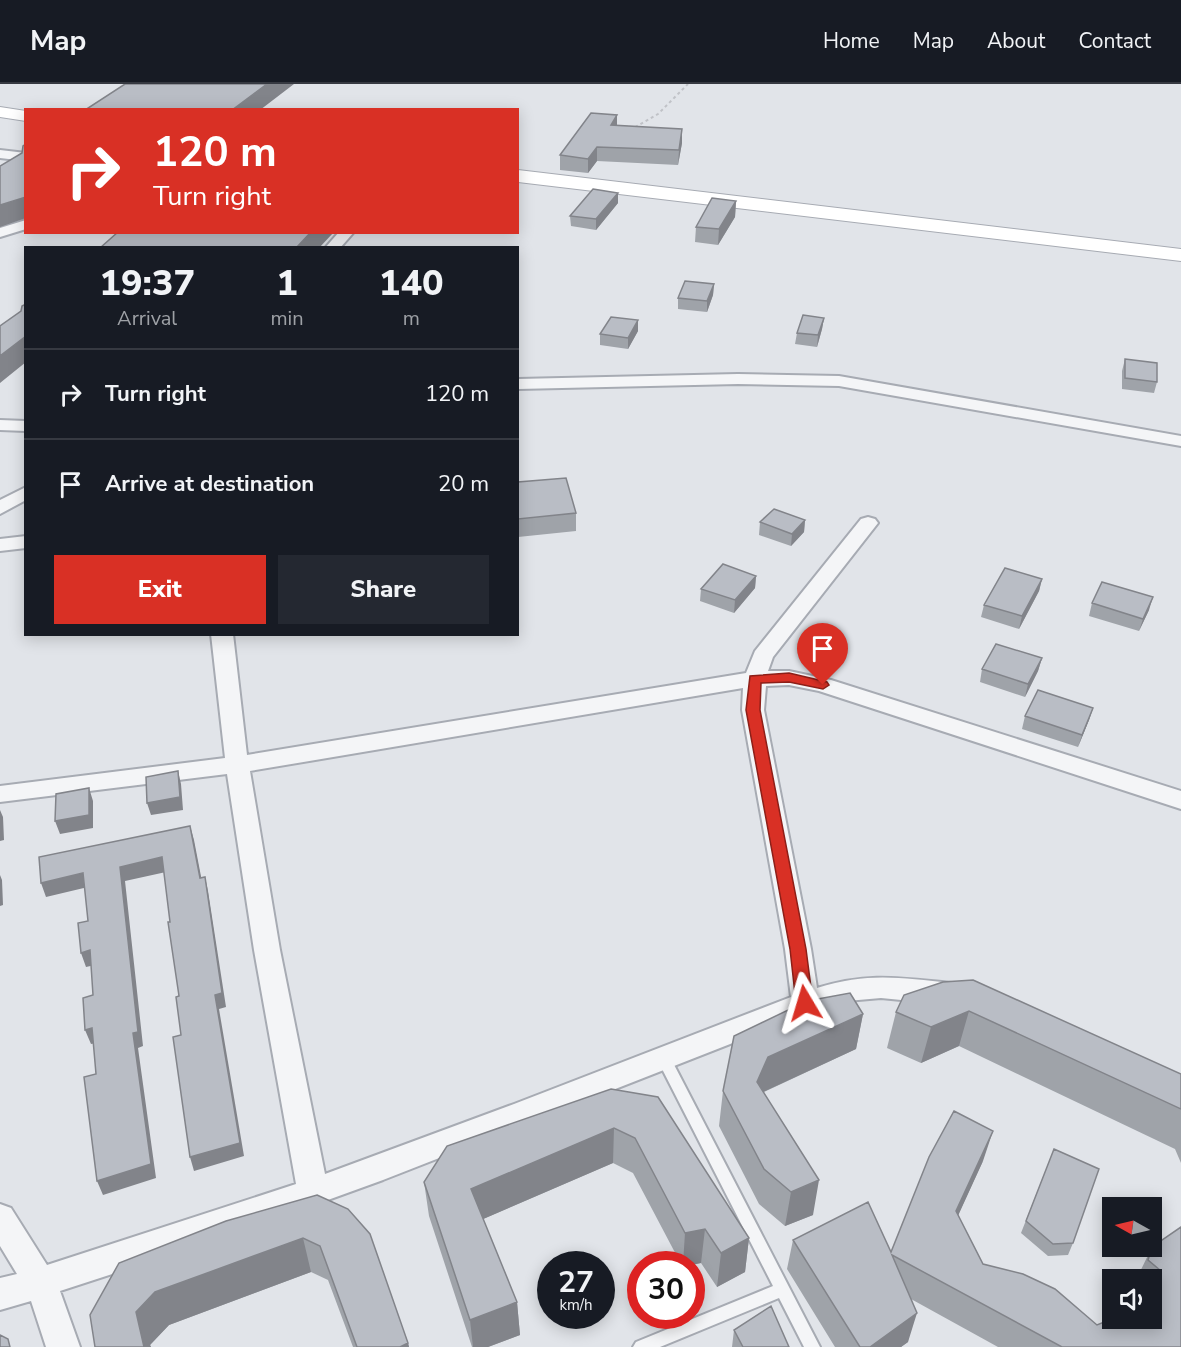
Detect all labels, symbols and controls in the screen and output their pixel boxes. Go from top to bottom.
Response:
text: Map [30,22,86,60]
text: Home [823,27,880,55]
text: Map [913,27,954,55]
text: About [987,27,1045,55]
text: Contact [1078,27,1151,55]
text: 120 m [153,124,277,181]
icon: right [54,132,132,210]
text: Turn right [153,178,271,215]
text: 19:37 [99,259,195,308]
text: 1 [276,259,298,308]
text: 140 [379,259,444,308]
text: Arrival [117,305,177,332]
text: min [270,305,304,332]
text: m [403,305,420,332]
icon: right [54,378,87,411]
text: Turn right [105,379,206,409]
text: 120 m [425,379,489,409]
icon: arrive [54,468,87,501]
text: Arrive at destination [105,469,314,499]
text: 20 m [438,469,489,499]
button: Exit [54,555,266,624]
button: Share [278,555,489,624]
pin [797,623,848,685]
icon: arrive [806,632,839,665]
position arrow [773,971,837,1035]
north arrow [1102,1197,1162,1257]
map controls [1102,1197,1162,1329]
speed limit sign: 30 [627,1251,705,1329]
text: 27 [558,1262,594,1303]
button: sound [1102,1269,1162,1329]
text: km/h [559,1295,593,1315]

